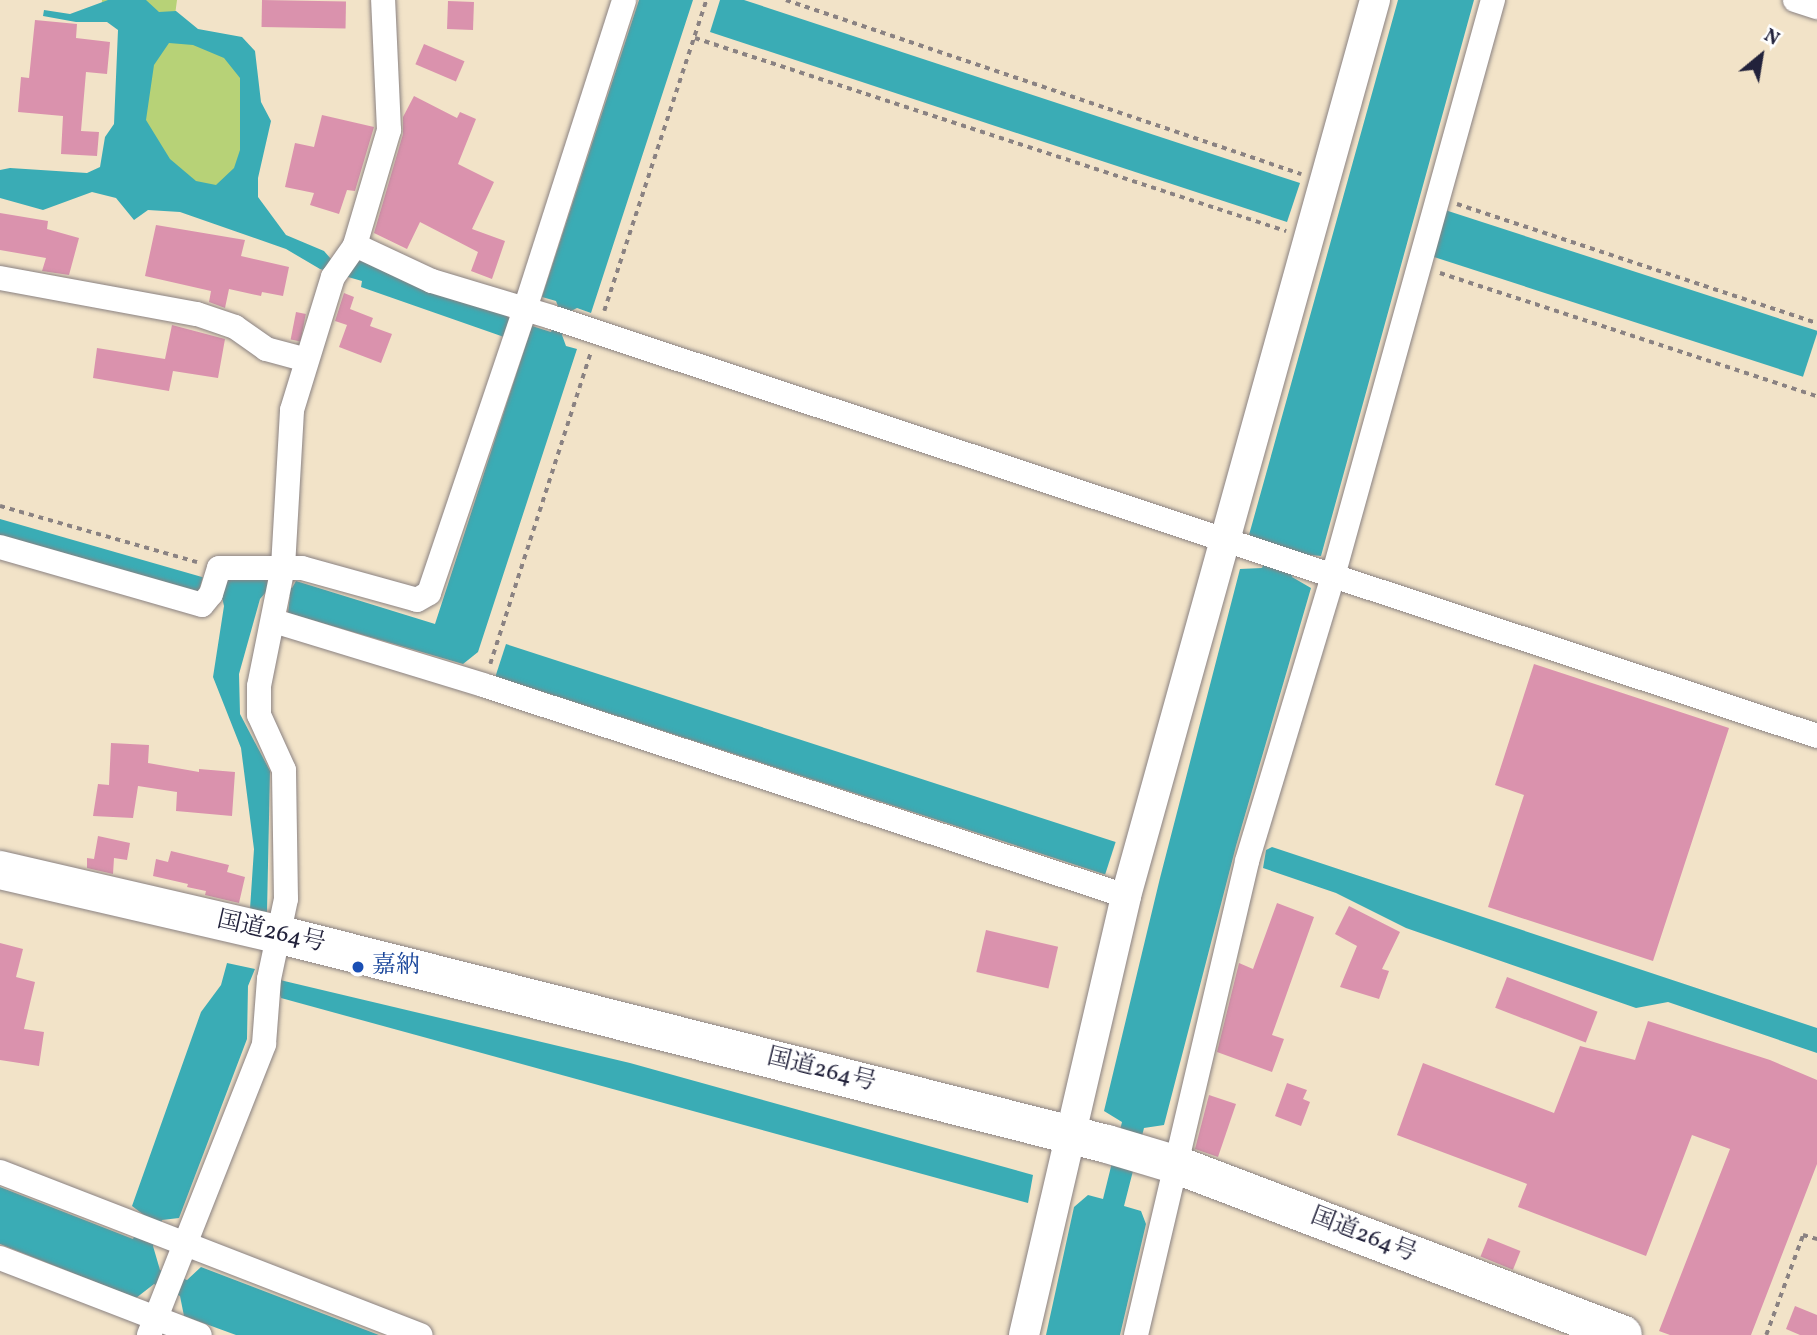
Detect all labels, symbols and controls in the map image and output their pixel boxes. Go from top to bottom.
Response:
north arrow [1726,21,1796,91]
text: N [1759,23,1784,53]
street label: 国道264号 [214,907,328,959]
place label: 嘉納 [372,953,420,981]
marker: 嘉納 [350,959,366,975]
street label: 国道264号 [764,1044,878,1098]
street label: 国道264号 [1306,1203,1420,1269]

